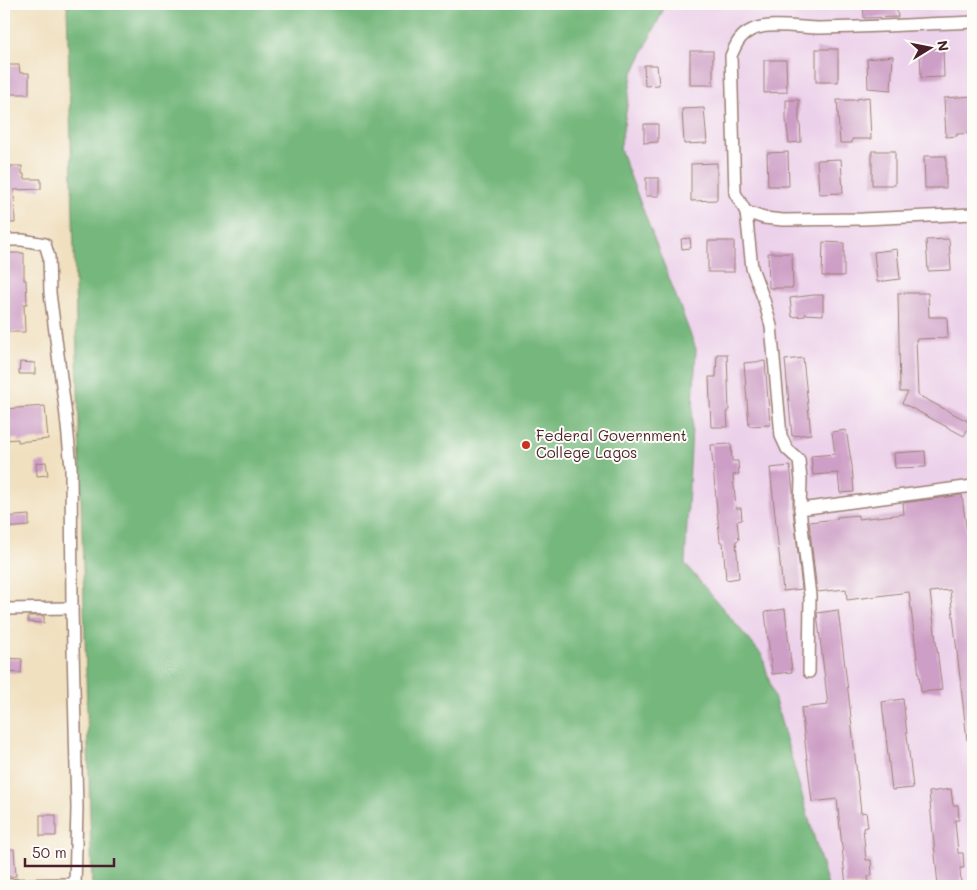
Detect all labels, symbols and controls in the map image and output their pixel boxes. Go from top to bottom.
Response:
north arrow [904,22,954,72]
text: N [933,39,954,53]
place label: Federal Government College Lagos [536,425,687,462]
marker: Federal Government College Lagos [520,439,532,451]
scale bar [25,835,114,867]
text: 50 m [32,842,67,862]

